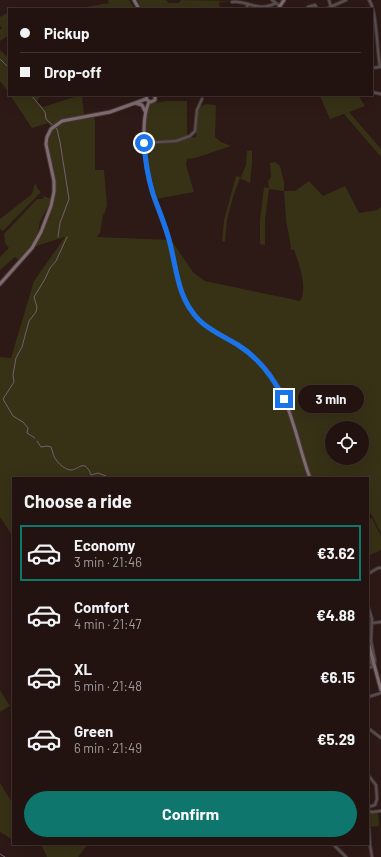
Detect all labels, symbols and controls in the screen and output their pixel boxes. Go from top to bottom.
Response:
text: Pickup [44,24,90,42]
text: Drop-off [44,63,102,81]
route start [135,134,153,152]
callout: 3 min [298,385,364,413]
route end [275,390,293,408]
text: 3 min [316,391,346,407]
map controls [325,421,369,465]
button: locate [325,421,369,465]
text: Choose a ride [24,490,132,512]
icon: car [26,535,62,571]
text: Economy [74,536,135,554]
text: €3.62 [317,544,355,562]
text: 3 min · 21:46 [74,554,142,570]
icon: car [26,597,62,633]
text: Comfort [74,598,129,616]
text: €4.88 [316,606,355,624]
text: 4 min · 21:47 [74,616,141,632]
icon: car [26,659,62,695]
text: XL [74,660,92,678]
text: €6.15 [320,668,355,686]
text: 5 min · 21:48 [74,678,142,694]
icon: car [26,721,62,757]
text: Green [74,722,113,740]
text: €5.29 [317,730,355,748]
text: 6 min · 21:49 [74,740,142,756]
button: Confirm [24,791,357,837]

